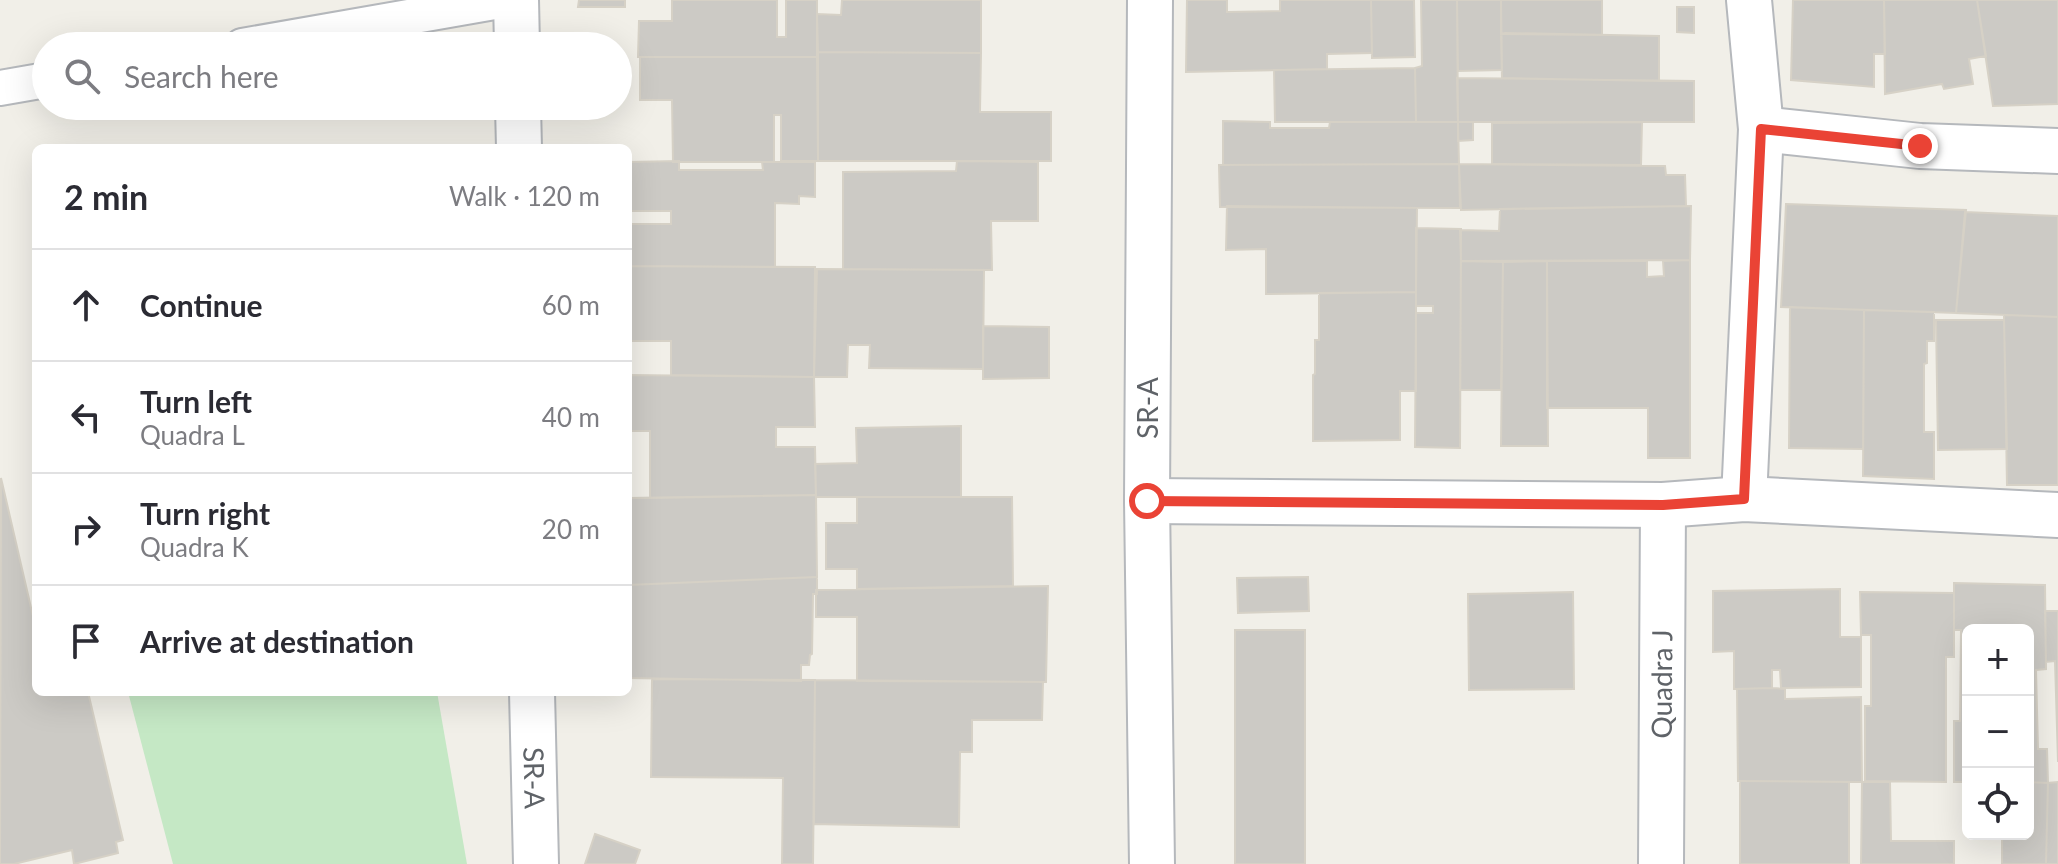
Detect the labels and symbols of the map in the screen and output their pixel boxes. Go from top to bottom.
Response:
route end [1902,128,1938,164]
street label: SR-A [1130,377,1164,439]
route start [1129,483,1165,519]
street label: Quadra J [1644,629,1678,739]
street label: SR-A [517,747,553,809]

